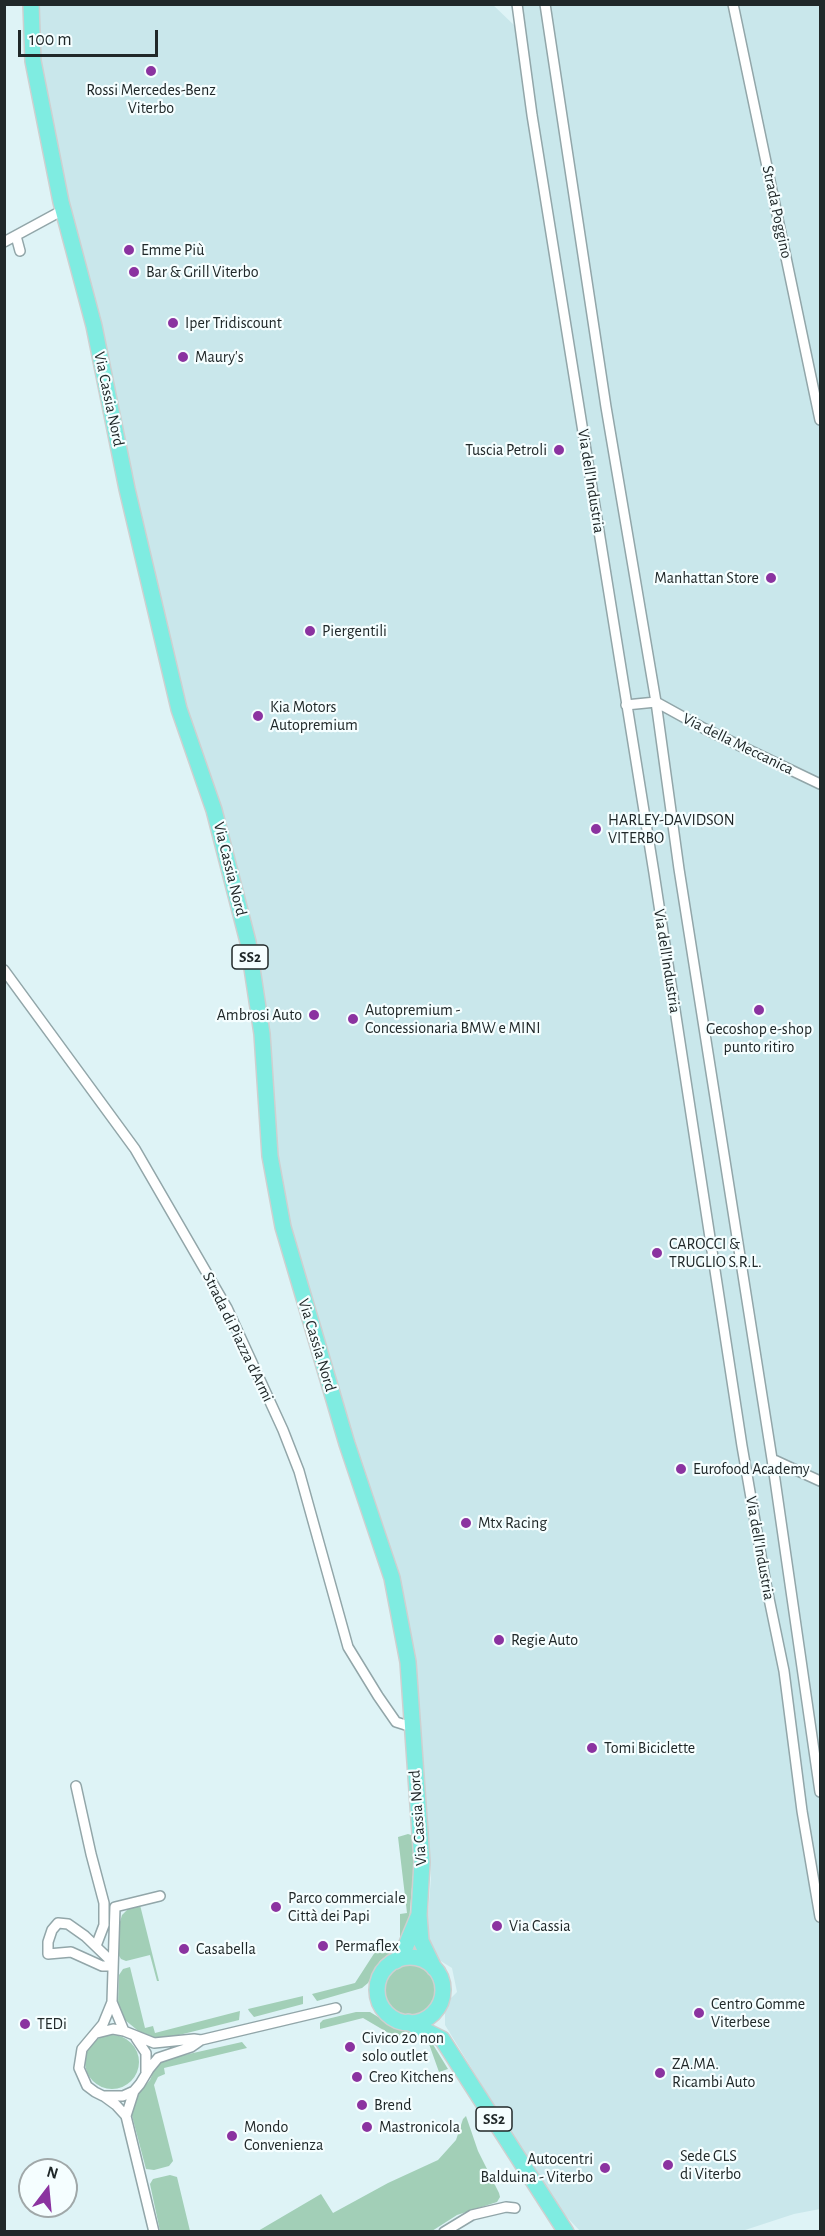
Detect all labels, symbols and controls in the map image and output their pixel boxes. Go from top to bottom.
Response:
scale bar [21,18,160,56]
text: 100 m [29,31,72,49]
marker: Rossi Mercedes-Benz Viterbo [144,64,158,78]
place label: Rossi Mercedes-Benz Viterbo [86,80,216,118]
street label: Strada Poggino [758,164,796,260]
place label: Emme Più [141,240,204,260]
marker: Emme Più [122,243,136,257]
place label: Bar & Grill Viterbo [146,262,259,282]
marker: Bar & Grill Viterbo [127,265,141,279]
place label: Iper Tridiscount [185,313,282,333]
marker: Iper Tridiscount [166,316,180,330]
place label: Maury's [195,347,244,367]
street label: Via Cassia Nord [90,350,128,448]
marker: Maury's [176,350,190,364]
street label: Via dell'Industria [573,427,609,535]
place label: Tuscia Petroli [465,440,547,460]
marker: Tuscia Petroli [552,443,566,457]
place label: Manhattan Store [654,568,759,588]
marker: Manhattan Store [764,571,778,585]
place label: Piergentili [322,621,387,641]
marker: Piergentili [303,624,317,638]
place label: Kia Motors Autopremium [270,697,358,735]
marker: Kia Motors Autopremium [251,709,265,723]
street label: Via della Meccanica [679,709,797,779]
place label: HARLEY-DAVIDSON VITERBO [608,810,735,848]
street label: Via Cassia Nord [209,820,251,918]
marker: HARLEY-DAVIDSON VITERBO [589,822,603,836]
street label: Via dell'Industria [649,907,685,1015]
road number: SS2 [232,945,268,969]
place label: Autopremium - Concessionaria BMW e MINI [365,1000,541,1038]
marker: Gecoshop e-shop punto ritiro [752,1003,766,1017]
place label: Ambrosi Auto [217,1005,302,1025]
marker: Ambrosi Auto [307,1008,321,1022]
marker: Autopremium - Concessionaria BMW e MINI [346,1012,360,1026]
place label: Gecoshop e-shop punto ritiro [706,1019,812,1057]
place label: CAROCCI & TRUGLIO S.R.L. [669,1234,762,1272]
marker: CAROCCI & TRUGLIO S.R.L. [650,1246,664,1260]
street label: Strada di Piazza d'Armi [198,1269,278,1405]
street label: Via Cassia Nord [294,1296,340,1394]
place label: Eurofood Academy [693,1459,810,1479]
marker: Eurofood Academy [674,1462,688,1476]
street label: Via dell'Industria [741,1494,779,1602]
place label: Mtx Racing [478,1513,547,1533]
marker: Mtx Racing [459,1516,473,1530]
place label: Regie Auto [511,1630,578,1650]
marker: Regie Auto [492,1633,506,1647]
place label: Tomi Biciclette [604,1738,695,1758]
marker: Tomi Biciclette [585,1741,599,1755]
street label: Via Cassia Nord [405,1769,431,1867]
place label: Parco commerciale Città dei Papi [288,1888,406,1926]
marker: Parco commerciale Città dei Papi [269,1900,283,1914]
place label: Via Cassia [509,1916,571,1936]
marker: Via Cassia [490,1919,504,1933]
place label: Permaflex [335,1936,399,1956]
place label: Casabella [196,1939,256,1959]
marker: Permaflex [316,1939,330,1953]
marker: Casabella [177,1942,191,1956]
place label: Centro Gomme Viterbese [711,1994,805,2032]
marker: Centro Gomme Viterbese [692,2006,706,2020]
place label: TEDi [37,2014,67,2034]
marker: TEDi [18,2017,32,2031]
place label: Civico 20 non solo outlet [362,2028,444,2066]
marker: Civico 20 non solo outlet [343,2040,357,2054]
place label: ZA.MA. Ricambi Auto [672,2054,755,2092]
marker: ZA.MA. Ricambi Auto [653,2066,667,2080]
place label: Creo Kitchens [369,2067,454,2087]
marker: Creo Kitchens [350,2070,364,2084]
place label: Brend [374,2095,412,2115]
marker: Brend [355,2098,369,2112]
road number: SS2 [476,2107,512,2131]
place label: Mondo Convenienza [244,2117,323,2155]
place label: Mastronicola [379,2117,460,2137]
marker: Mastronicola [360,2120,374,2134]
marker: Mondo Convenienza [225,2129,239,2143]
place label: Sede GLS di Viterbo [680,2146,741,2184]
place label: Autocentri Balduina - Viterbo [480,2149,593,2187]
north arrow [18,2158,78,2218]
marker: Sede GLS di Viterbo [661,2158,675,2172]
marker: Autocentri Balduina - Viterbo [598,2161,612,2175]
text: N [45,2163,60,2182]

